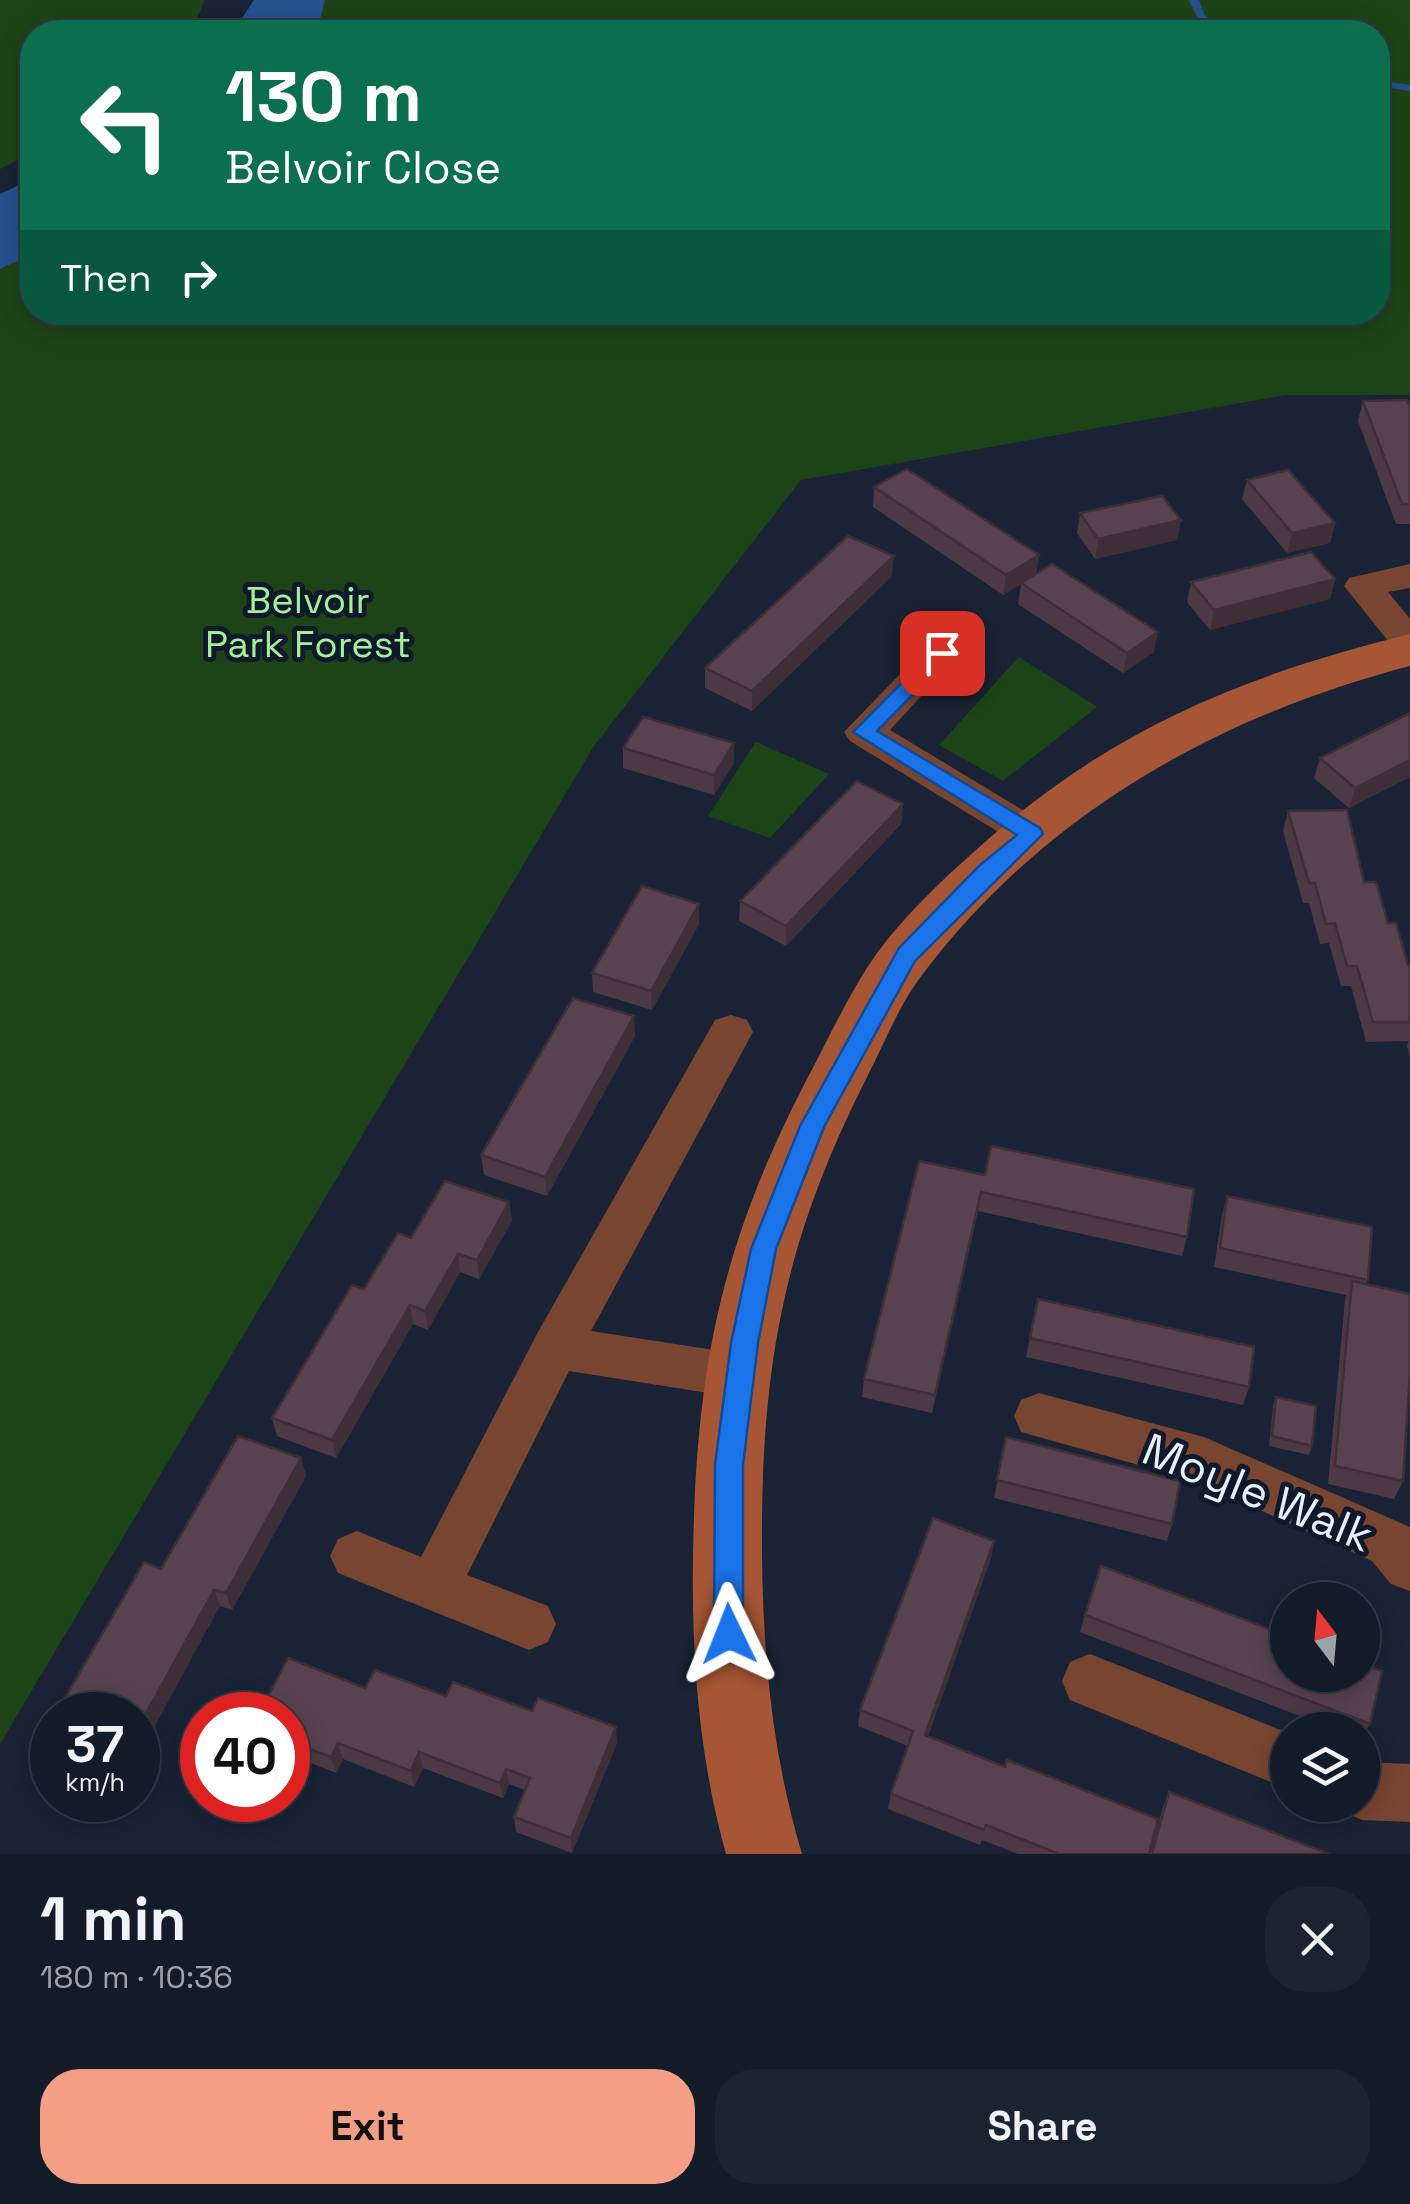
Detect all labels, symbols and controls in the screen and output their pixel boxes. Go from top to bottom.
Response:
text: 130 m [225,52,422,141]
icon: left [60,60,190,190]
text: Belvoir Close [225,139,501,196]
icon: right [171,250,226,305]
text: Then [60,254,151,302]
park label: Belvoir Park Forest [205,576,411,668]
pin [900,611,985,696]
icon: arrive [915,626,970,681]
street label: Moyle Walk [1134,1420,1381,1564]
position arrow [677,1582,781,1686]
north arrow [1270,1582,1380,1692]
map controls [1270,1582,1380,1822]
speed limit sign: 40 [180,1692,310,1822]
button: layers [1270,1712,1380,1822]
text: 37 [66,1713,124,1777]
text: km/h [65,1766,125,1798]
text: 1 min [40,1881,187,1958]
button: close [1265,1887,1370,1992]
text: 180 m · 10:36 [40,1957,233,1997]
button: Exit [40,2069,695,2184]
button: Share [715,2069,1370,2184]

